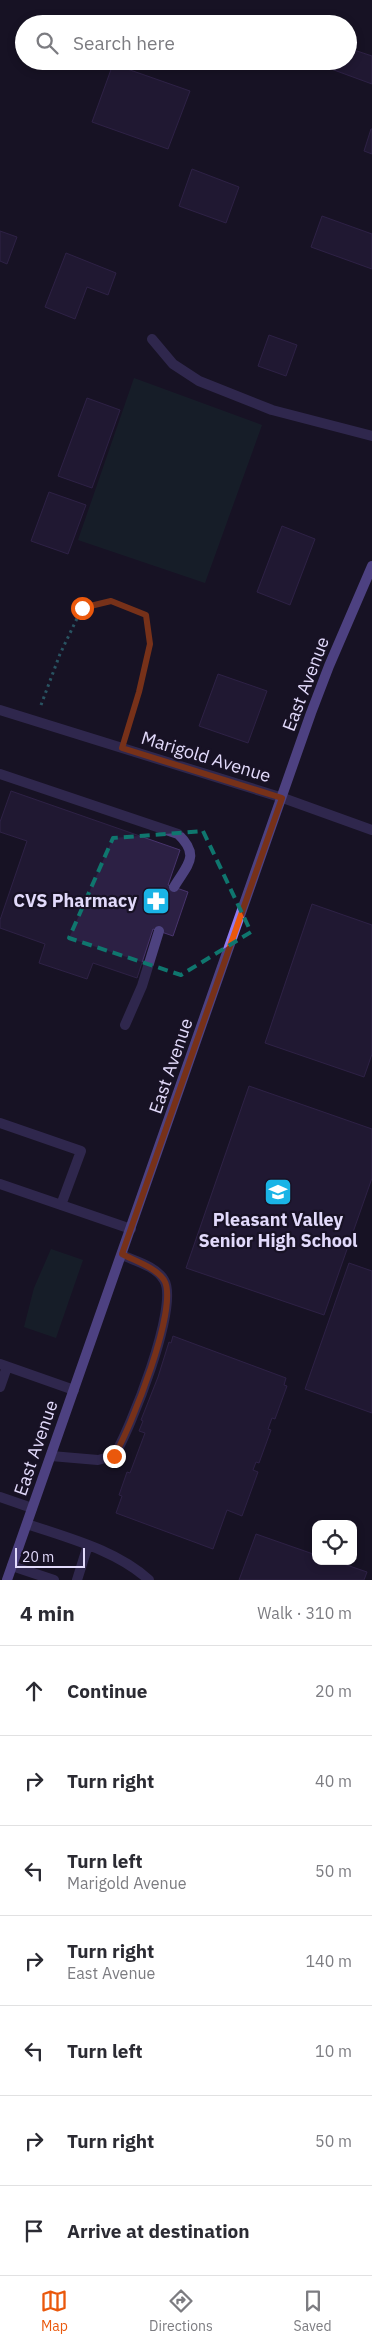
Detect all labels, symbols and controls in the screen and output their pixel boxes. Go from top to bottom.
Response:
search box [15,15,357,70]
icon: search [33,29,61,57]
text: Search here [73,31,175,55]
route start [71,597,94,620]
street label: East Avenue [277,633,334,734]
street label: Marigold Avenue [138,726,274,787]
pharmacy icon: CVS Pharmacy [141,886,171,916]
place label: CVS Pharmacy [13,889,137,912]
street label: East Avenue [143,1015,198,1117]
school or university icon: Pleasant Valley Senior High School [263,1177,293,1207]
place label: Pleasant Valley Senior High School [198,1208,358,1252]
street label: East Avenue [8,1397,63,1499]
route end [103,1445,126,1468]
map controls [312,1520,357,1565]
button: locate [312,1520,357,1565]
scale bar [15,1545,85,1568]
text: 20 m [22,1548,54,1566]
text: 4 min [20,1599,75,1627]
text: Walk · 310 m [257,1603,352,1623]
icon: ahead [20,1677,48,1705]
text: Continue [67,1679,147,1703]
text: 20 m [315,1681,352,1701]
icon: right [20,1767,48,1795]
text: Turn right [67,1769,154,1793]
text: 40 m [315,1771,352,1791]
text: Turn left [67,1849,143,1873]
icon: left [20,1857,48,1885]
text: 50 m [315,1861,352,1881]
text: Marigold Avenue [67,1873,187,1893]
text: Turn right [67,1939,154,1963]
icon: right [20,1947,48,1975]
text: 140 m [305,1951,352,1971]
text: East Avenue [67,1963,155,1983]
icon: left [20,2037,48,2065]
text: Turn left [67,2039,143,2063]
text: 10 m [315,2041,352,2061]
icon: right [20,2127,48,2155]
text: Turn right [67,2129,154,2153]
text: 50 m [315,2131,352,2151]
icon: arrive [20,2217,48,2245]
text: Arrive at destination [67,2219,250,2243]
tab: Map [40,2287,68,2335]
tab: Directions [149,2287,213,2335]
tab: Saved [294,2287,332,2335]

